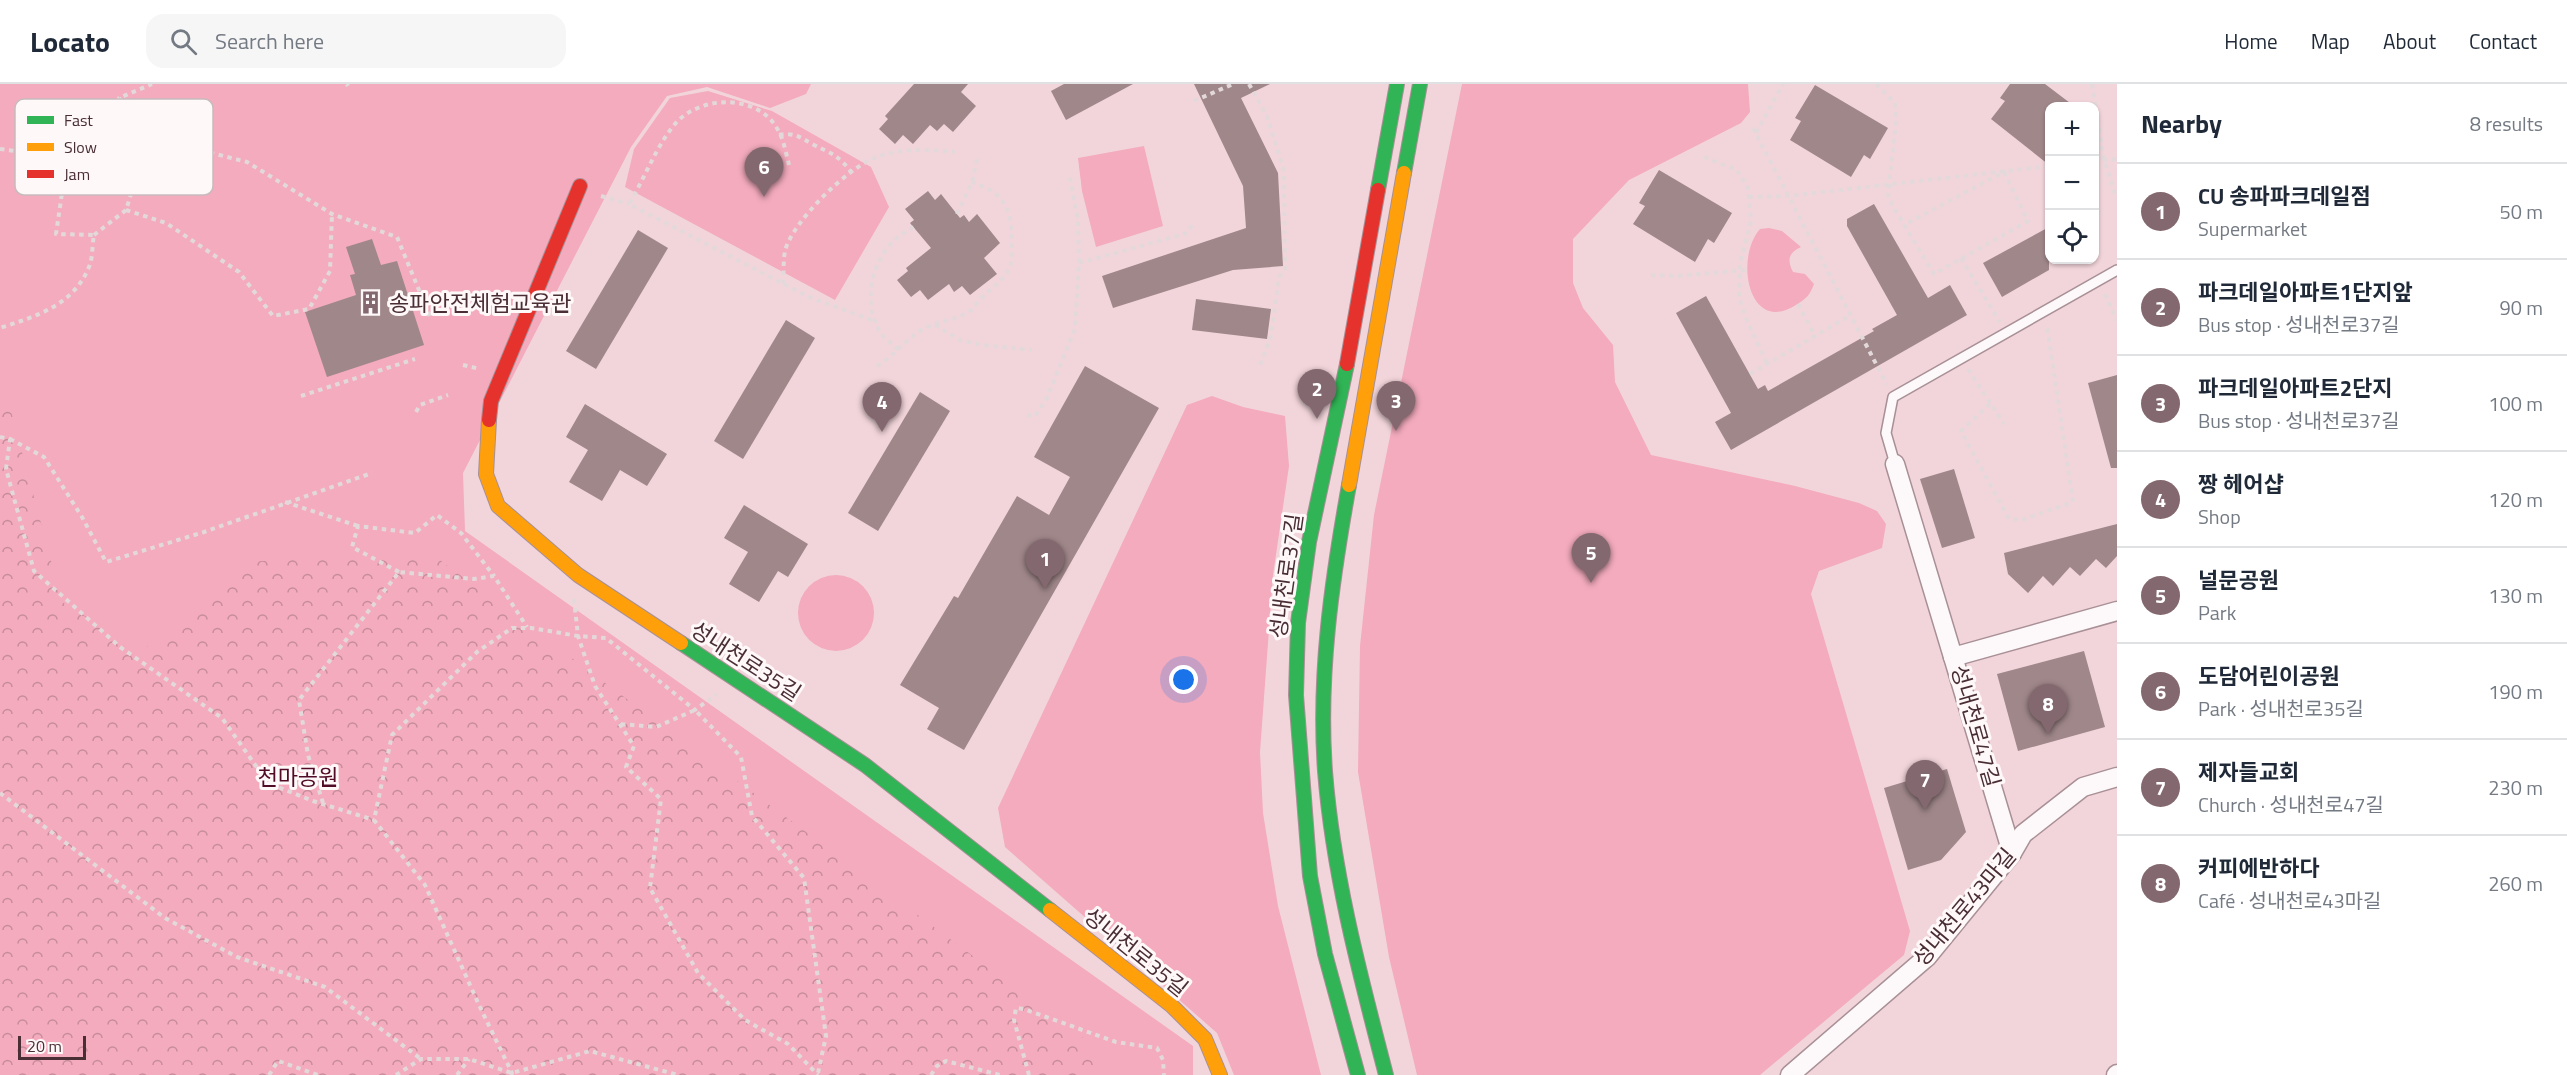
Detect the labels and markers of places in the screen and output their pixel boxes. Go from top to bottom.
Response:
pin: 6 [744,147,783,197]
place label: 송파안전체험교육관 [389,286,571,320]
building icon: 송파안전체험교육관 [358,290,384,316]
pin: 2 [1298,370,1336,419]
pin: 4 [862,382,902,432]
pin: 3 [1376,382,1416,431]
pin: 5 [1572,534,1610,583]
pin: 1 [1026,540,1064,589]
pin: 8 [2028,684,2068,734]
pin: 7 [1906,760,1944,810]

